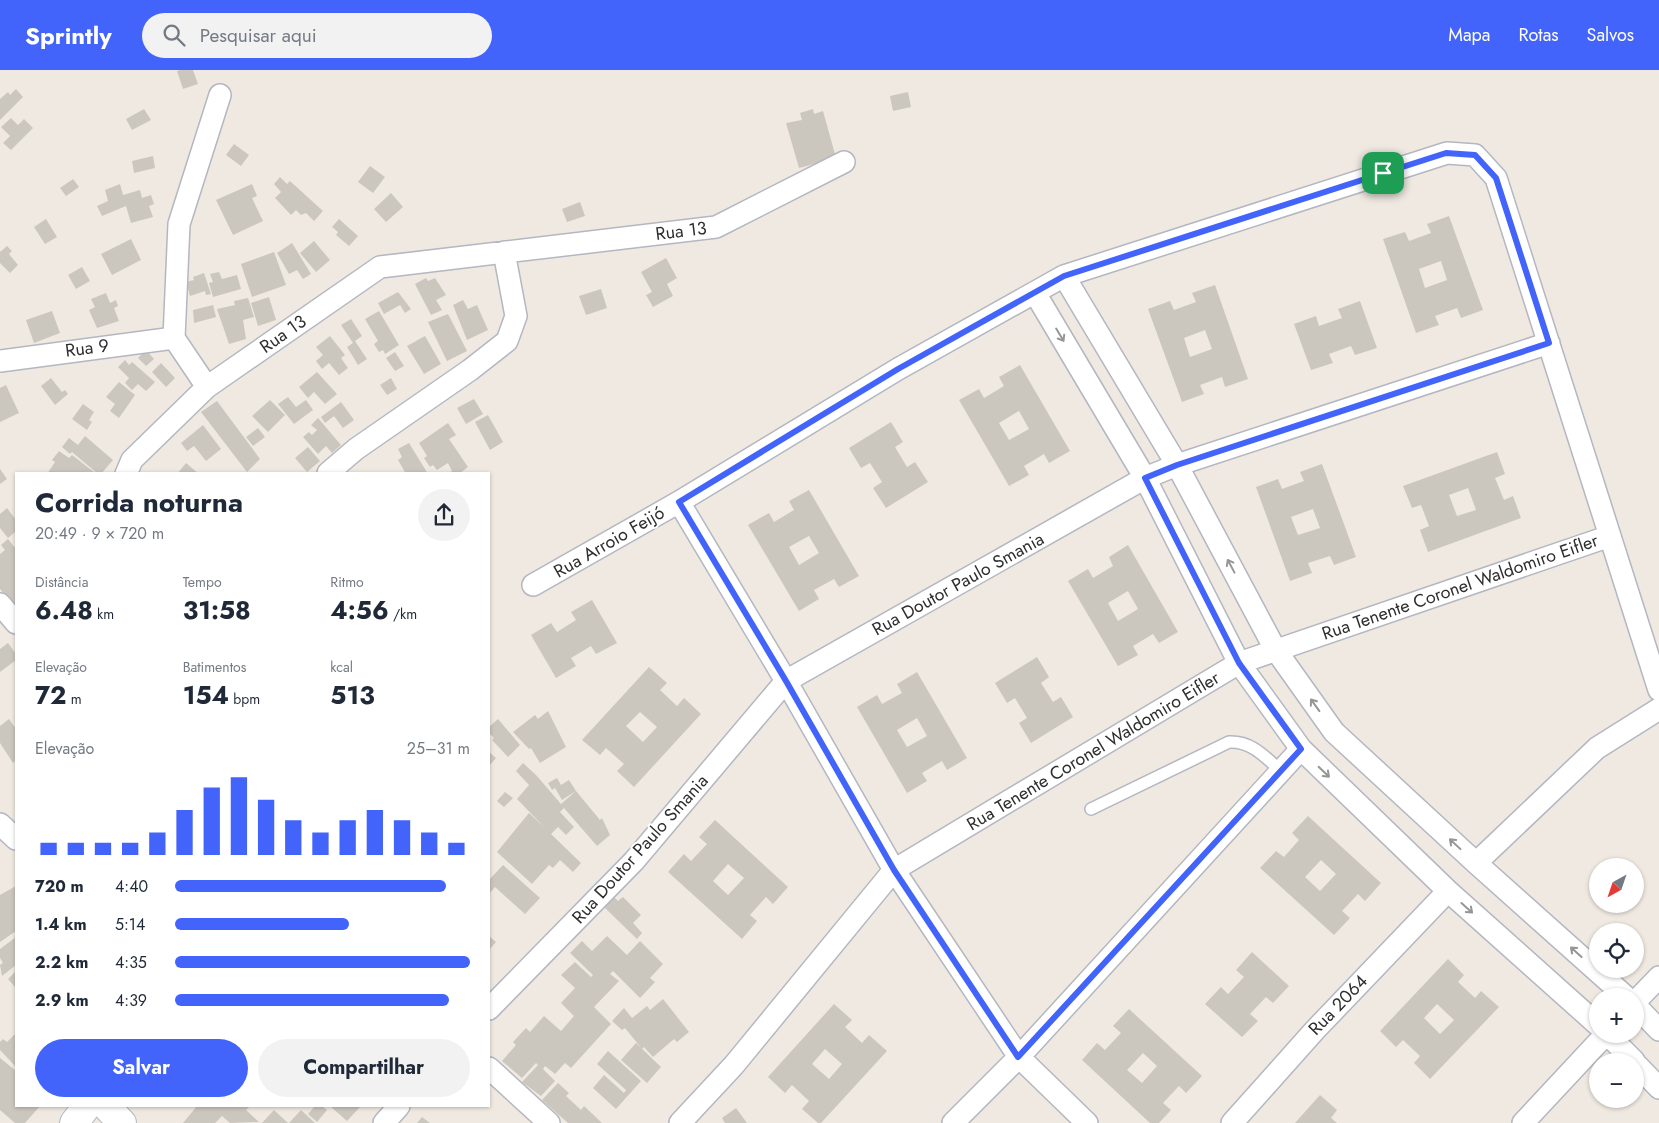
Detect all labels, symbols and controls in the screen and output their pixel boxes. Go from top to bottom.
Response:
search box [142,13,492,58]
text: Sprintly [25,18,112,53]
icon: search [160,21,188,49]
text: Pesquisar aqui [200,22,317,49]
text: Mapa [1448,22,1490,48]
text: Rotas [1518,22,1559,48]
text: Salvos [1587,22,1634,48]
pin [1362,152,1404,194]
icon: arrive [1369,159,1397,187]
street label: Rua 13 [654,215,708,247]
street label: Rua 13 [254,308,312,359]
one-way arrow [1055,328,1065,343]
street label: Rua 9 [64,332,110,364]
text: Corrida noturna [35,482,243,523]
button: share [418,489,470,541]
street label: Rua Arroio Feijó [549,500,669,584]
text: 20:49 · 9 × 720 m [35,522,164,545]
street label: Rua Doutor Paulo Smania [867,526,1049,642]
street label: Rua Tenente Coronel Waldomiro Eifler [1318,527,1602,647]
one-way arrow [1226,559,1236,574]
text: Distância [35,572,88,592]
text: Tempo [183,572,222,592]
text: Ritmo [330,572,364,592]
text: 6.48 [35,592,93,628]
text: 31:58 [183,592,251,628]
text: 4:56 [330,592,389,628]
text: km [93,604,114,624]
text: /km [389,604,417,624]
text: Elevação [35,657,87,677]
text: Batimentos [183,657,246,677]
text: kcal [330,657,353,677]
street label: Rua Tenente Coronel Waldomiro Eifler [962,665,1225,837]
text: 72 [35,677,66,713]
text: 154 [183,677,229,713]
text: 513 [330,677,375,713]
text: m [66,689,82,709]
text: bpm [229,689,260,709]
one-way arrow [1310,698,1320,712]
text: Elevação [35,737,94,760]
text: 25–31 m [407,737,470,760]
one-way arrow [1318,766,1331,778]
street label: Rua Doutor Paulo Smania [566,769,714,929]
one-way arrow [1449,838,1461,850]
north arrow [1589,858,1644,912]
map controls [1589,858,1644,1108]
text: 720 m [35,875,84,898]
text: 4:40 [115,875,148,898]
one-way arrow [1461,902,1474,914]
text: 1.4 km [35,913,87,936]
text: 5:14 [115,913,145,936]
button: locate [1589,923,1644,978]
one-way arrow [1569,946,1582,958]
text: 2.2 km [35,951,88,974]
text: 4:35 [115,951,147,974]
street label: Rua 2064 [1302,969,1374,1041]
button: + [1589,988,1644,1043]
text: 2.9 km [35,989,89,1012]
text: 4:39 [115,989,147,1012]
button: Salvar [35,1039,248,1097]
button: Compartilhar [258,1039,470,1097]
button: − [1589,1053,1644,1108]

